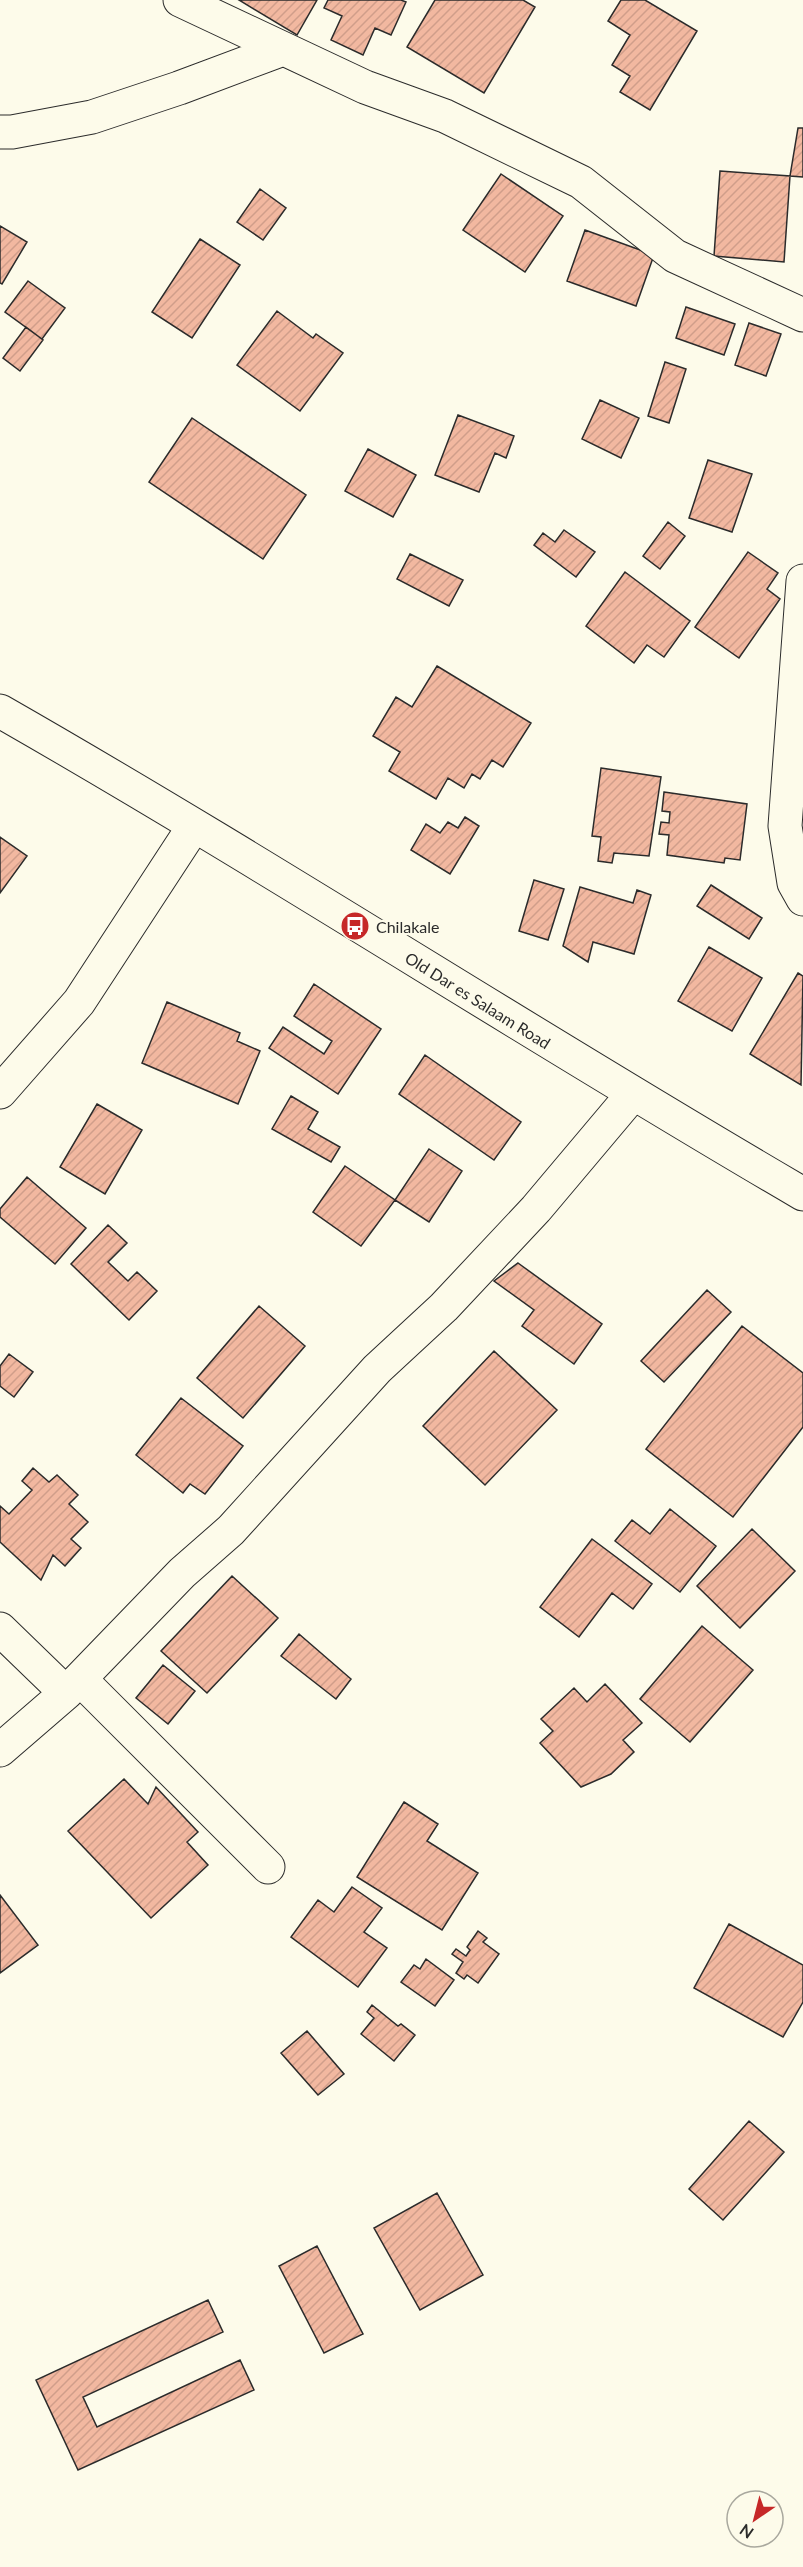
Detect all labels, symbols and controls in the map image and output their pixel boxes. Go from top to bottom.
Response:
bus stop icon: Chilakale [339,910,371,942]
place label: Chilakale [376,917,440,936]
street label: Old Dar es Salaam Road [402,948,554,1052]
north arrow [725,2489,785,2549]
text: N [736,2520,757,2543]

